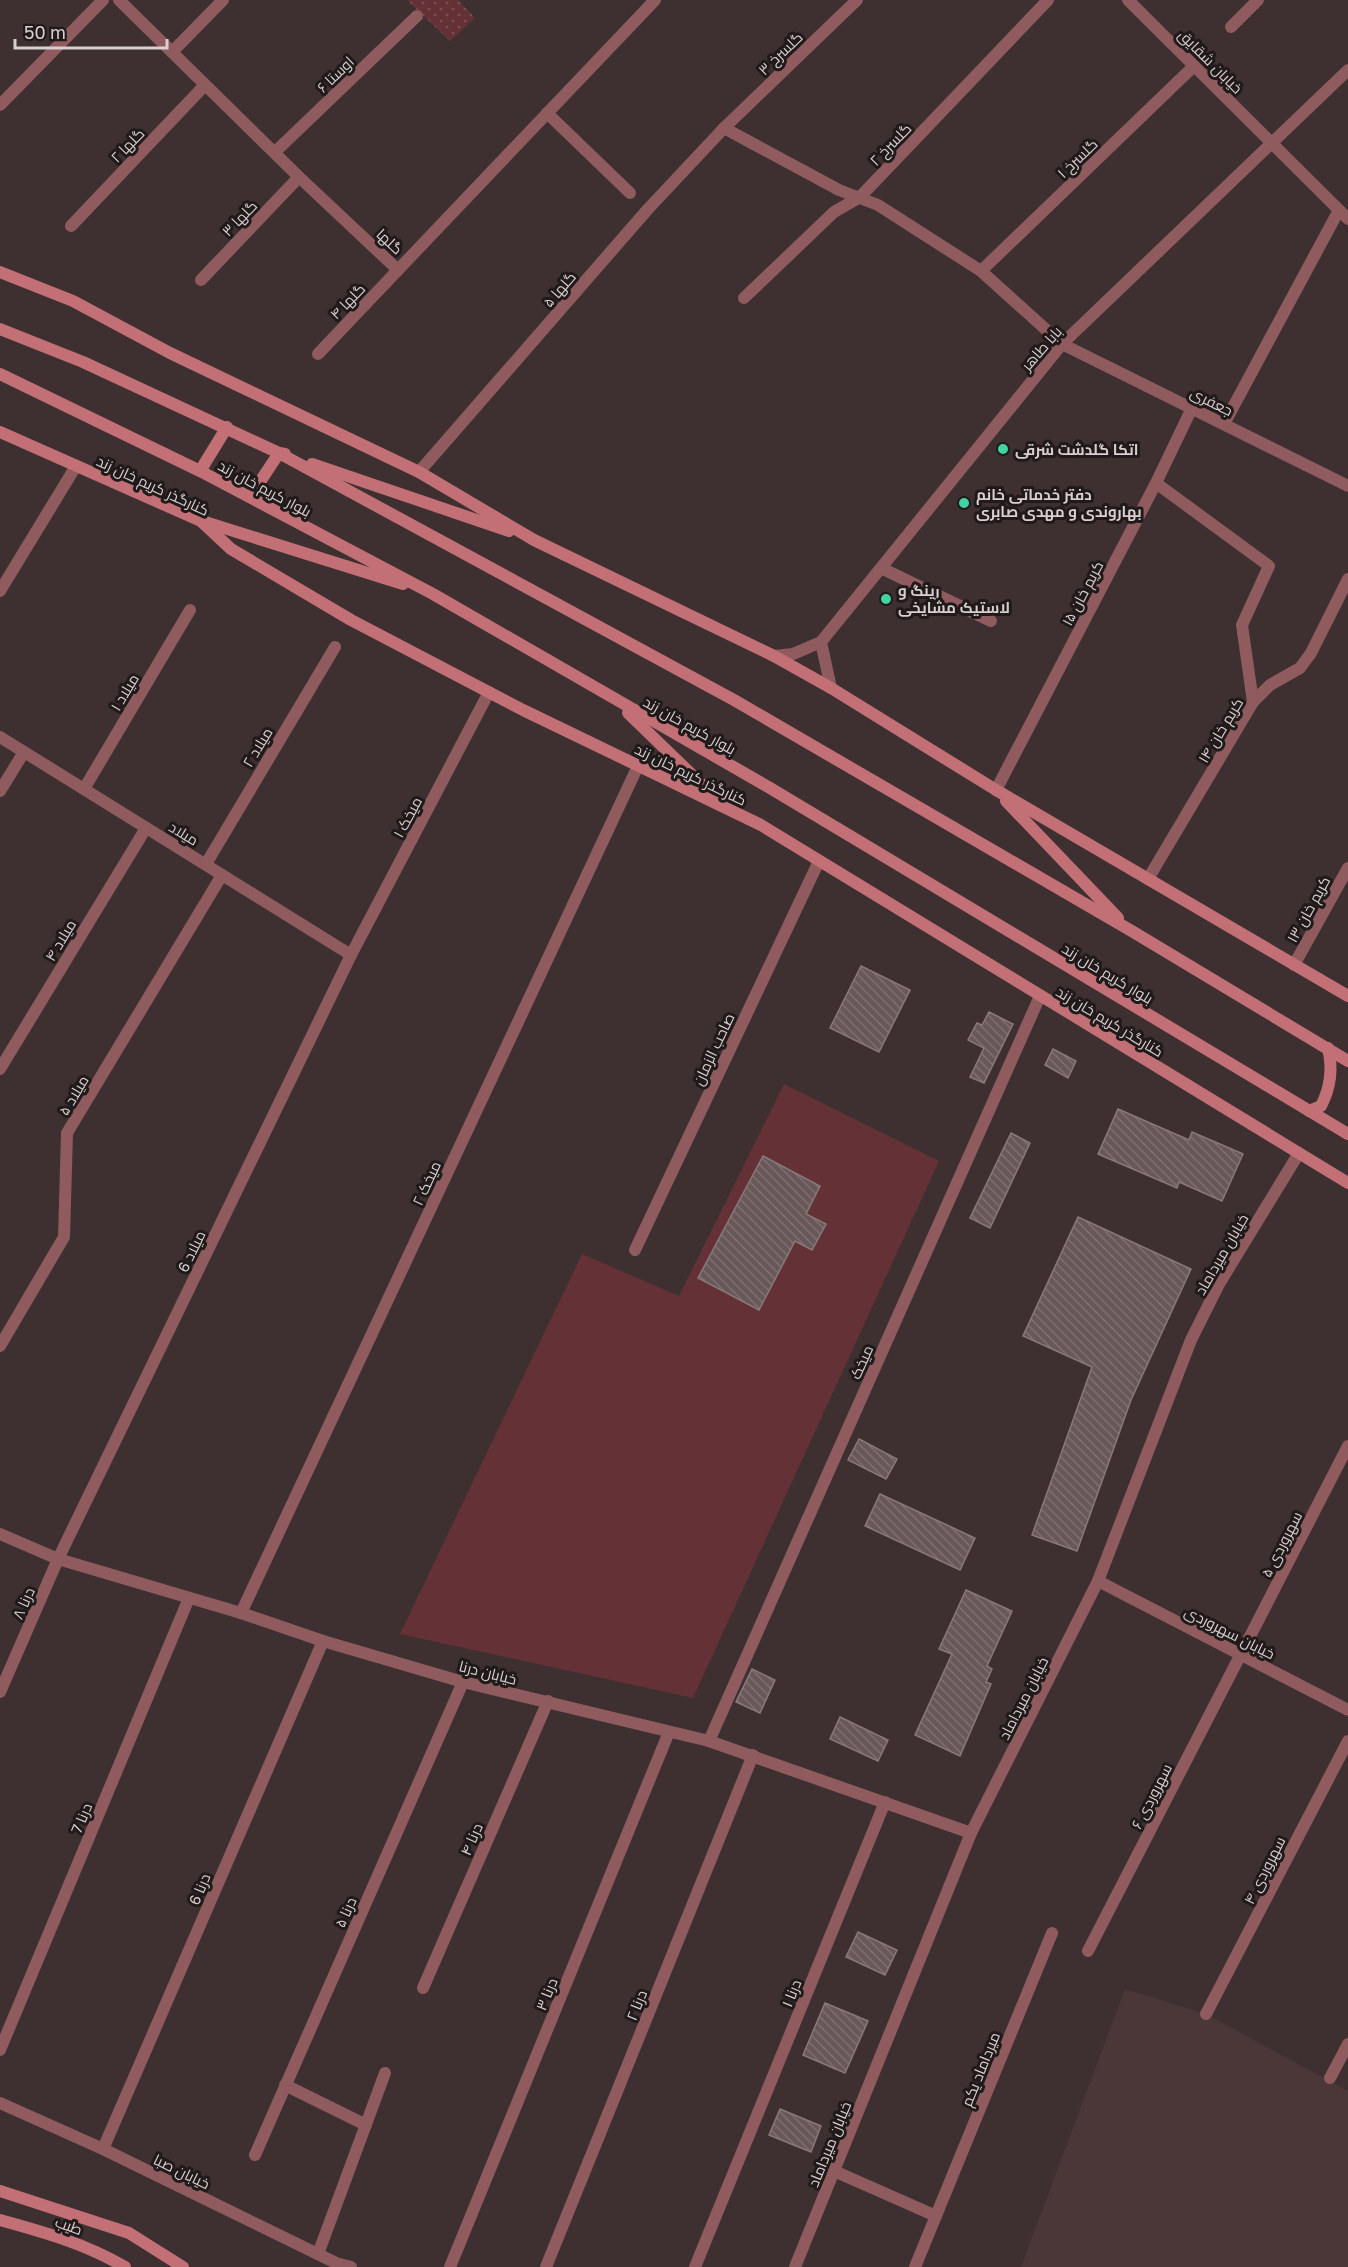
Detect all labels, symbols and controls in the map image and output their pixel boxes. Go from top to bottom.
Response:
scale bar [15,12,166,50]
text: 50 m [24,21,66,43]
street label: خیابان شقایق [1174,25,1247,98]
street label: گلسرخ ۳ [754,28,808,81]
street label: اوستا ۶ [313,52,358,97]
street label: گلسرخ ۲ [865,119,917,171]
street label: گلها ۲ [106,124,149,167]
street label: گلسرخ ۱ [1053,135,1103,184]
street label: گلها ۳ [218,196,262,241]
street label: گلها [372,225,407,259]
street label: گلها ۵ [539,268,581,312]
street label: گلها ۴ [326,279,370,324]
street label: بابا طاهر [1016,322,1066,375]
street label: جعفری [1187,383,1236,421]
place label: اتکا گلدشت شرقی [1015,440,1139,459]
marker: اتکا گلدشت شرقی [996,442,1010,456]
street label: کنارگذر کریم خان زند [93,451,212,521]
street label: بلوار کریم خان زند [214,456,315,522]
place label: دفتر خدماتی خانم بهاروندی و مهدی صابری [976,485,1142,521]
marker: دفتر خدماتی خانم بهاروندی و مهدی صابری [957,496,971,510]
street label: کریم خان ۱۵ [1057,557,1108,629]
place label: رینگ و لاستیک مشایخی [898,581,1010,617]
marker: رینگ و لاستیک مشایخی [879,592,893,606]
street label: میلاد ۱ [106,670,142,714]
street label: بلوار کریم خان زند [640,692,739,760]
street label: کریم خان ۱۴ [1194,694,1248,767]
street label: میلاد ۲ [238,724,276,770]
street label: کنارگذر کریم خان زند [631,739,750,811]
street label: میخک ۱ [389,793,425,841]
street label: میلاد [166,817,202,849]
street label: کریم خان ۱۳ [1282,873,1335,946]
street label: میلاد ۴ [41,916,79,964]
street label: بلوار کریم خان زند [1058,939,1157,1009]
street label: کنارگذر کریم خان زند [1052,982,1167,1062]
street label: صاحب الزمان [688,1010,739,1089]
street label: میلاد ۵ [54,1072,92,1118]
street label: میخک ۲ [408,1158,444,1208]
street label: خیابان میرداماد [1191,1210,1253,1299]
street label: میلاد 6 [173,1227,209,1275]
street label: میخک [846,1342,876,1382]
street label: سهروردی ۵ [1257,1508,1307,1581]
street label: درنا ۸ [8,1584,39,1622]
street label: خیابان سهروردی [1181,1602,1278,1664]
street label: خیابان میرداماد [994,1654,1053,1743]
street label: خیابان درنا [457,1656,519,1690]
street label: سهروردی ۶ [1127,1760,1177,1832]
street label: درنا 7 [67,1800,96,1836]
street label: درنا ۴ [456,1820,487,1858]
street label: سهروردی ۴ [1239,1833,1290,1908]
street label: درنا 6 [184,1871,215,1908]
street label: درنا ۵ [330,1894,361,1930]
street label: درنا ۳ [531,1975,562,2013]
street label: درنا ۱ [777,1977,806,2010]
street label: درنا ۲ [622,1987,651,2023]
street label: میرداماد یکم [957,2029,1005,2110]
street label: خیابان میرداماد [804,2099,856,2190]
street label: خیابان صبا [150,2150,213,2194]
street label: طیب [53,2212,85,2238]

